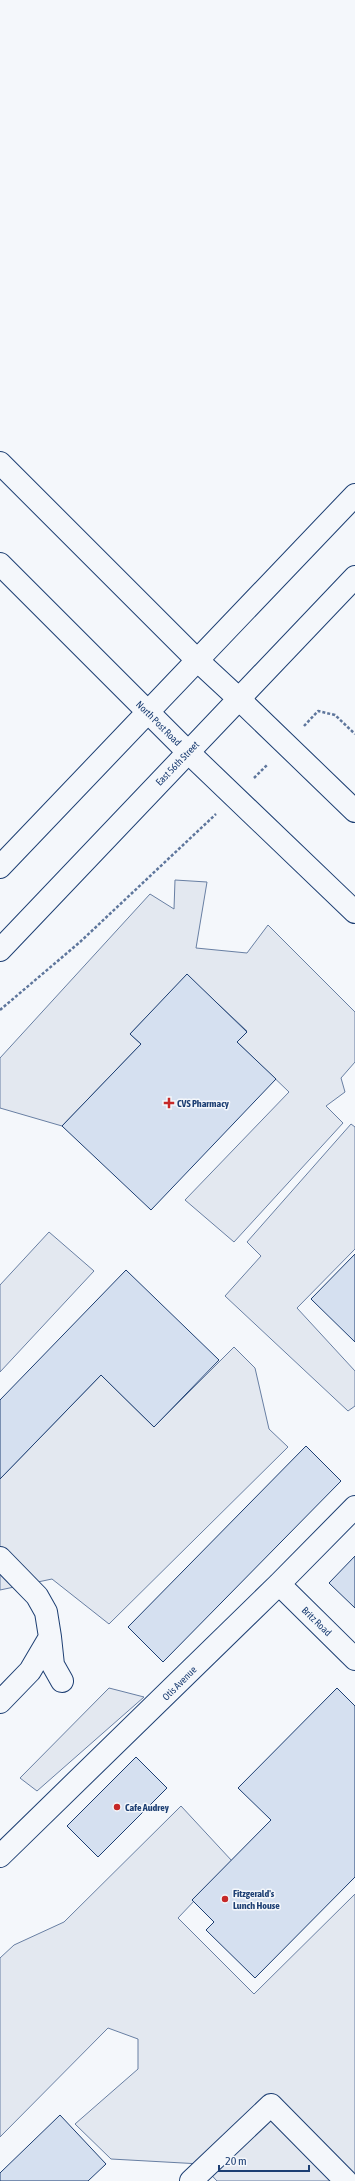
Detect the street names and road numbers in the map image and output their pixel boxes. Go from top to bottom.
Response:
street label: North Post Road [134,699,184,748]
street label: East 56th Street [154,739,201,788]
street label: Britz Road [300,1605,334,1638]
street label: Otis Avenue [160,1664,199,1703]

